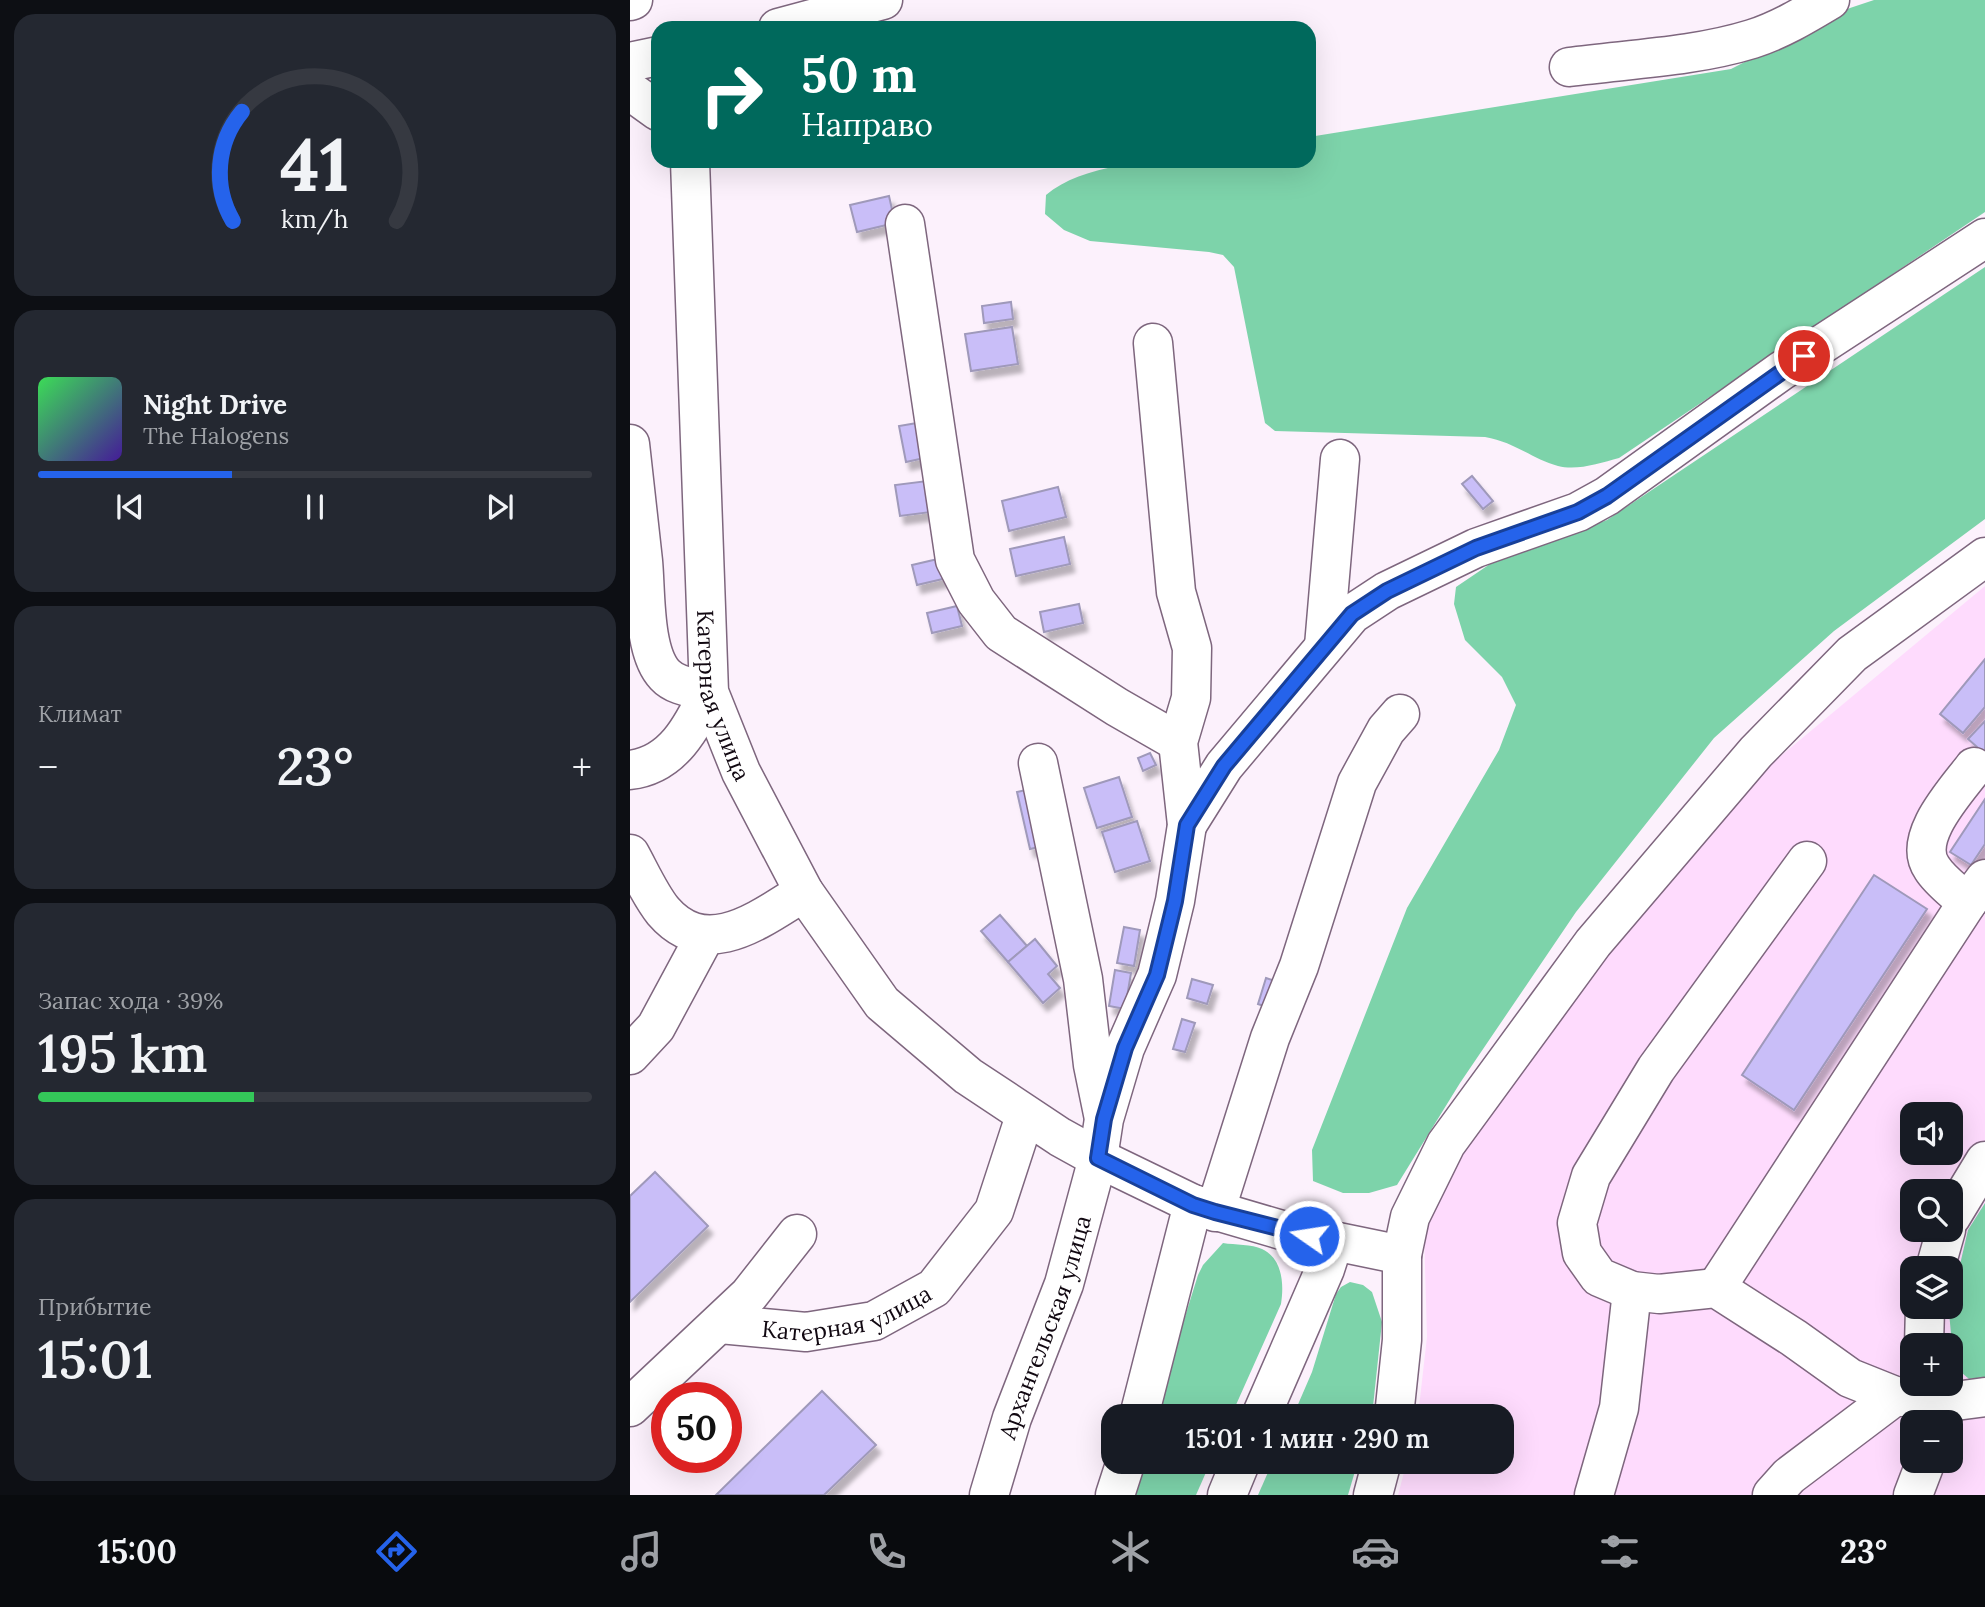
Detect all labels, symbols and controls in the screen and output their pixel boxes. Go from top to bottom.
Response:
text: 50 m [801,43,917,105]
icon: right [686,49,777,140]
text: Направо [801,104,933,145]
text: 41 [280,118,350,211]
text: km/h [281,203,349,235]
pin [1774,326,1834,386]
icon: arrive [1785,337,1823,375]
text: Night Drive [143,388,287,421]
text: The Halogens [143,421,289,450]
icon: previous [111,488,149,526]
icon: pause [296,488,334,526]
icon: next [481,488,519,526]
street label: Катерная улица [692,609,757,786]
text: Климат [38,699,122,728]
text: 23° [277,733,353,799]
text: − [38,743,58,791]
text: + [572,743,592,791]
text: Запас хода · 39% [38,986,223,1015]
text: 195 km [38,1020,208,1086]
map controls [1900,1102,1963,1473]
button: sound [1900,1102,1963,1165]
button: search [1900,1179,1963,1242]
position arrow [1272,1199,1346,1273]
street label: Архангельская улица [992,1212,1096,1443]
button: layers [1900,1256,1963,1319]
street label: Катерная улица [760,1278,936,1347]
text: Прибытие [38,1292,152,1321]
text: 15:01 [38,1326,153,1392]
button: + [1900,1333,1963,1396]
speed limit sign: 50 [651,1382,742,1473]
button: − [1900,1410,1963,1473]
text: 15:01 · 1 мин · 290 m [1186,1422,1429,1455]
icon: directions [372,1527,421,1576]
icon: music [617,1527,666,1576]
icon: phone [862,1527,911,1576]
icon: climate [1106,1527,1155,1576]
icon: car [1351,1527,1400,1576]
icon: filters [1595,1527,1644,1576]
text: 15:00 [98,1531,177,1572]
text: 23° [1840,1531,1887,1572]

